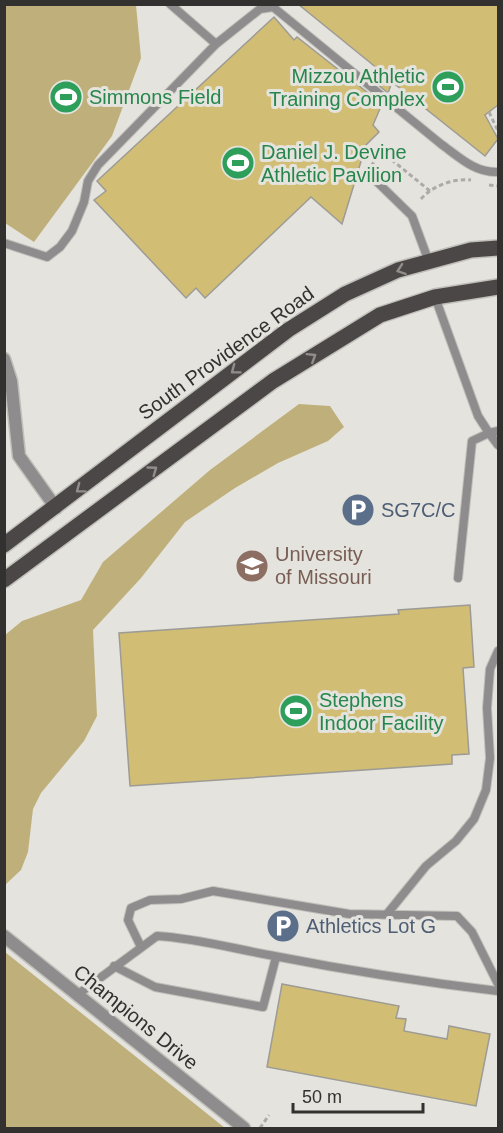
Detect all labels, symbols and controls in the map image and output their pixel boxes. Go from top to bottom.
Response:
place label: Mizzou Athletic Training Complex [269,65,425,110]
sports icon: Mizzou Athletic Training Complex [430,69,466,105]
sports icon: Simmons Field [48,79,84,115]
place label: Simmons Field [89,86,221,108]
place label: Daniel J. Devine Athletic Pavilion [261,141,407,186]
sports icon: Daniel J. Devine Athletic Pavilion [220,145,256,181]
one-way arrow [396,263,407,275]
street label: South Providence Road [134,282,318,424]
one-way arrow [306,353,316,365]
one-way arrow [231,363,242,374]
one-way arrow [146,466,157,477]
one-way arrow [76,481,87,492]
parking icon: SG7C/C [340,492,376,528]
place label: SG7C/C [381,499,455,521]
place label: University of Missouri [275,543,372,588]
school or university icon: University of Missouri [234,548,270,584]
place label: Stephens Indoor Facility [319,689,444,734]
sports icon: Stephens Indoor Facility [278,693,314,729]
parking icon: Athletics Lot G [265,908,301,944]
place label: Athletics Lot G [306,915,436,937]
street label: Champions Drive [69,960,203,1074]
scale bar [293,1076,424,1114]
text: 50 m [302,1087,342,1107]

